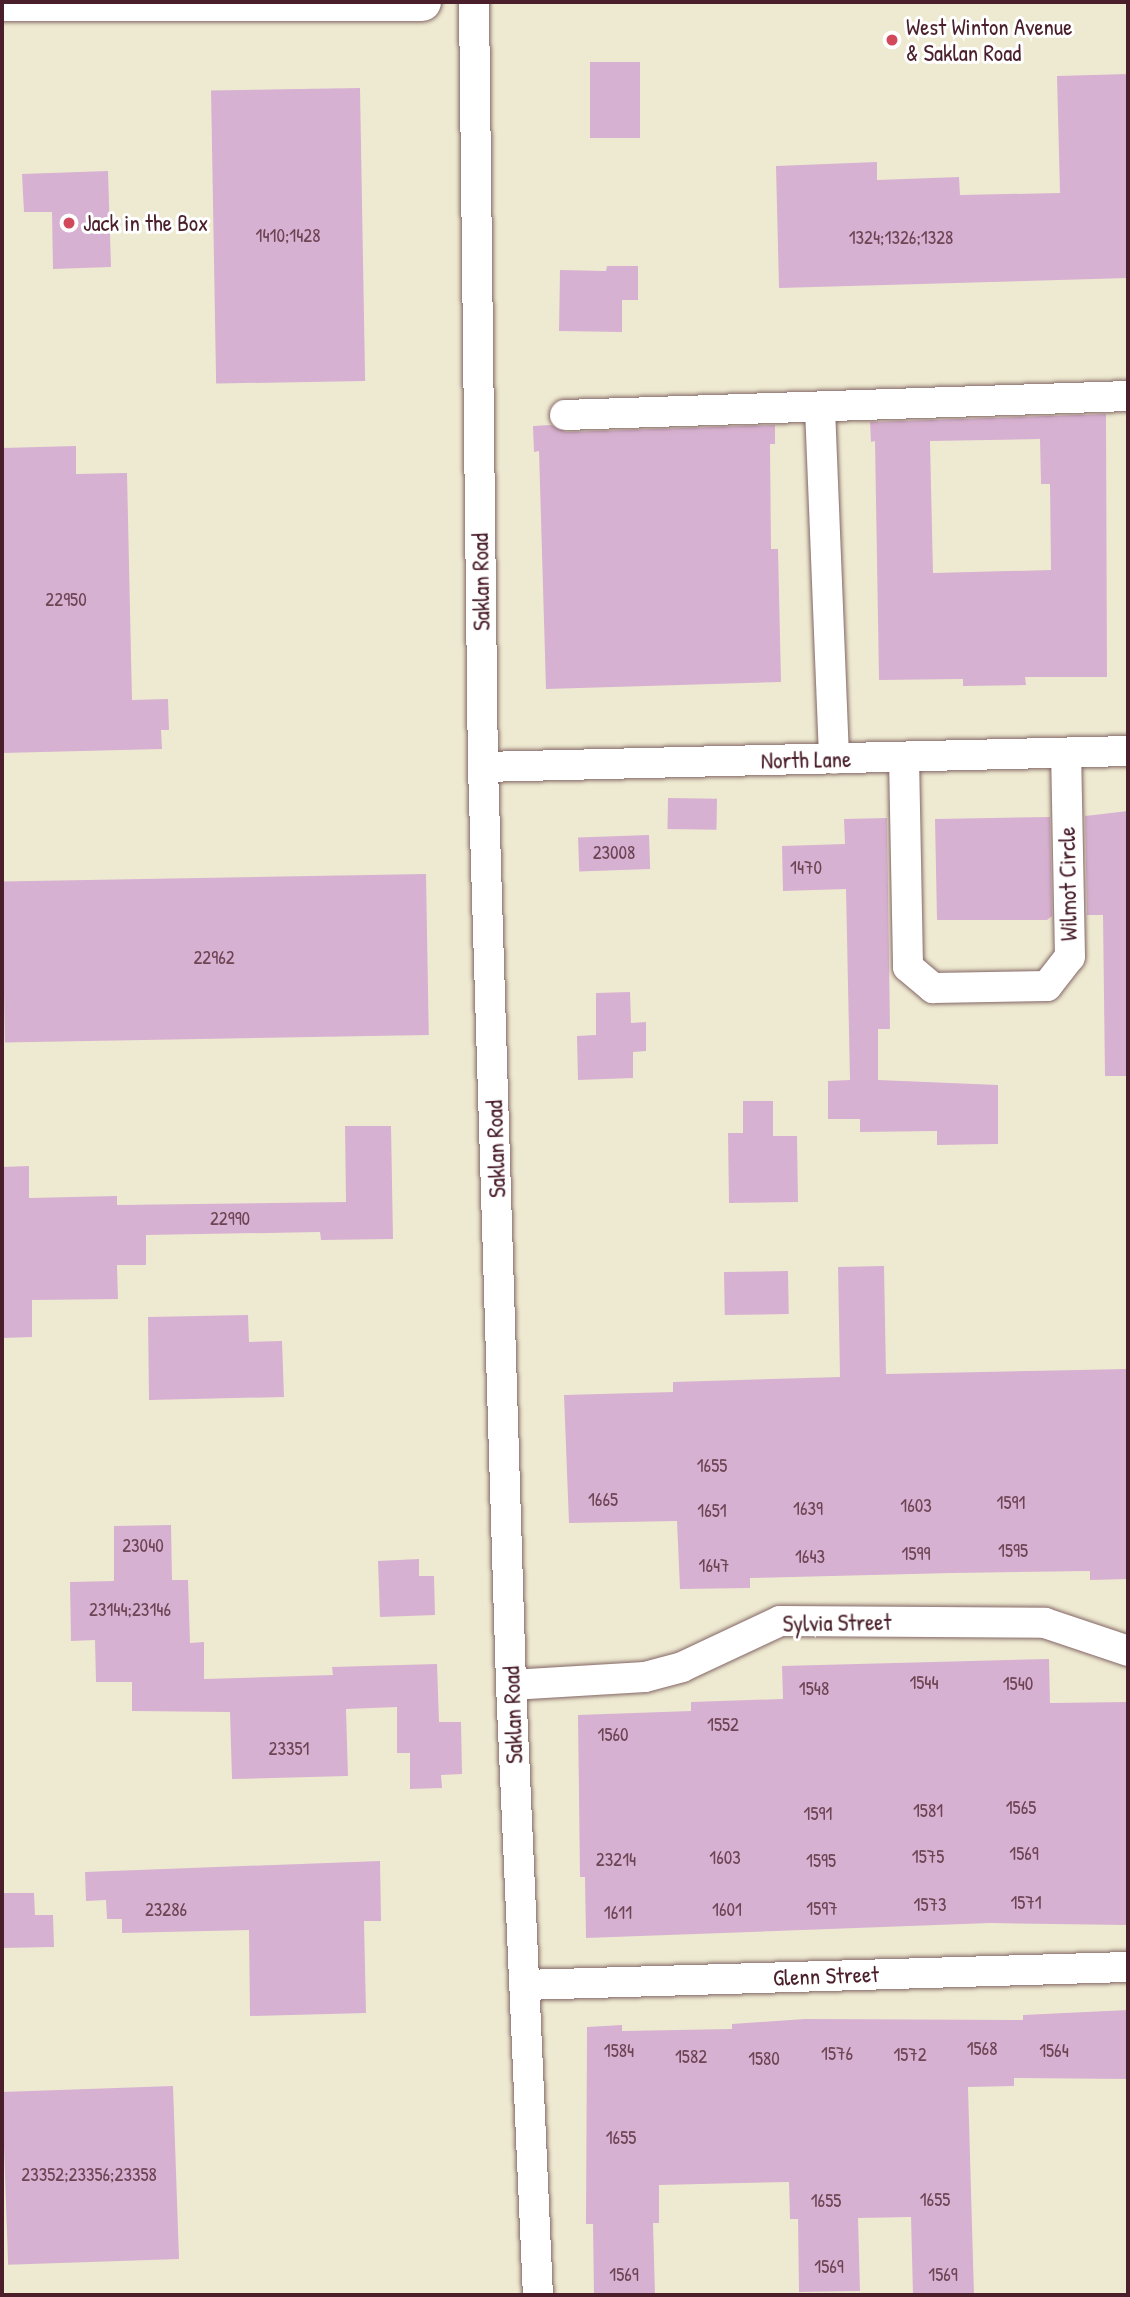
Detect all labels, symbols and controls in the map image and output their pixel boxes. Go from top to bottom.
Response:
place label: West Winton Avenue & Saklan Road [906,13,1072,67]
marker: West Winton Avenue & Saklan Road [884,32,900,48]
place label: Jack in the Box [83,209,208,237]
marker: Jack in the Box [61,215,77,231]
house number: 1410;1428 [256,225,320,247]
house number: 1324;1326;1328 [849,227,953,249]
street label: Saklan Road [466,533,496,631]
house number: 22950 [45,589,87,611]
street label: North Lane [761,745,851,775]
street label: Wilmot Circle [1053,827,1083,941]
house number: 23008 [593,842,635,864]
house number: 1470 [790,857,822,879]
house number: 22962 [193,947,235,969]
street label: Saklan Road [481,1100,511,1198]
house number: 22990 [210,1208,250,1230]
house number: 1655 [697,1455,727,1477]
house number: 1665 [588,1489,618,1511]
house number: 1591 [997,1492,1025,1514]
house number: 1603 [900,1495,932,1517]
house number: 1639 [793,1498,823,1520]
house number: 1651 [697,1500,727,1522]
house number: 23040 [122,1535,164,1557]
house number: 1595 [998,1540,1028,1562]
house number: 1599 [902,1543,930,1565]
house number: 1643 [795,1546,825,1568]
house number: 1647 [698,1555,730,1577]
house number: 23144;23146 [89,1599,171,1621]
street label: Sylvia Street [782,1608,892,1638]
street label: Saklan Road [498,1666,528,1764]
house number: 1544 [909,1672,939,1694]
house number: 1540 [1003,1673,1033,1695]
house number: 1548 [799,1678,829,1700]
house number: 1552 [707,1714,739,1736]
house number: 1560 [597,1724,629,1746]
house number: 23351 [269,1738,309,1760]
house number: 1565 [1006,1797,1036,1819]
house number: 1581 [913,1800,943,1822]
house number: 1591 [804,1803,832,1825]
house number: 1569 [1009,1843,1039,1865]
house number: 1575 [912,1846,944,1868]
house number: 1603 [709,1847,741,1869]
house number: 23214 [596,1849,636,1871]
house number: 1595 [806,1850,836,1872]
house number: 1571 [1010,1892,1042,1914]
house number: 1573 [914,1894,946,1916]
house number: 1597 [806,1898,838,1920]
house number: 23286 [145,1899,187,1921]
house number: 1601 [712,1899,742,1921]
house number: 1611 [604,1902,632,1924]
street label: Glenn Street [773,1960,879,1992]
house number: 1568 [967,2038,997,2060]
house number: 1584 [604,2040,634,2062]
house number: 1564 [1039,2040,1069,2062]
house number: 1576 [821,2043,853,2065]
house number: 1572 [893,2044,927,2066]
house number: 1582 [675,2046,707,2068]
house number: 1580 [748,2048,780,2070]
house number: 1655 [606,2127,636,2149]
house number: 23352;23356;23358 [21,2164,157,2186]
house number: 1655 [920,2189,950,2211]
house number: 1655 [811,2190,841,2212]
house number: 1569 [814,2256,844,2278]
house number: 1569 [609,2264,639,2286]
house number: 1569 [928,2264,958,2286]

